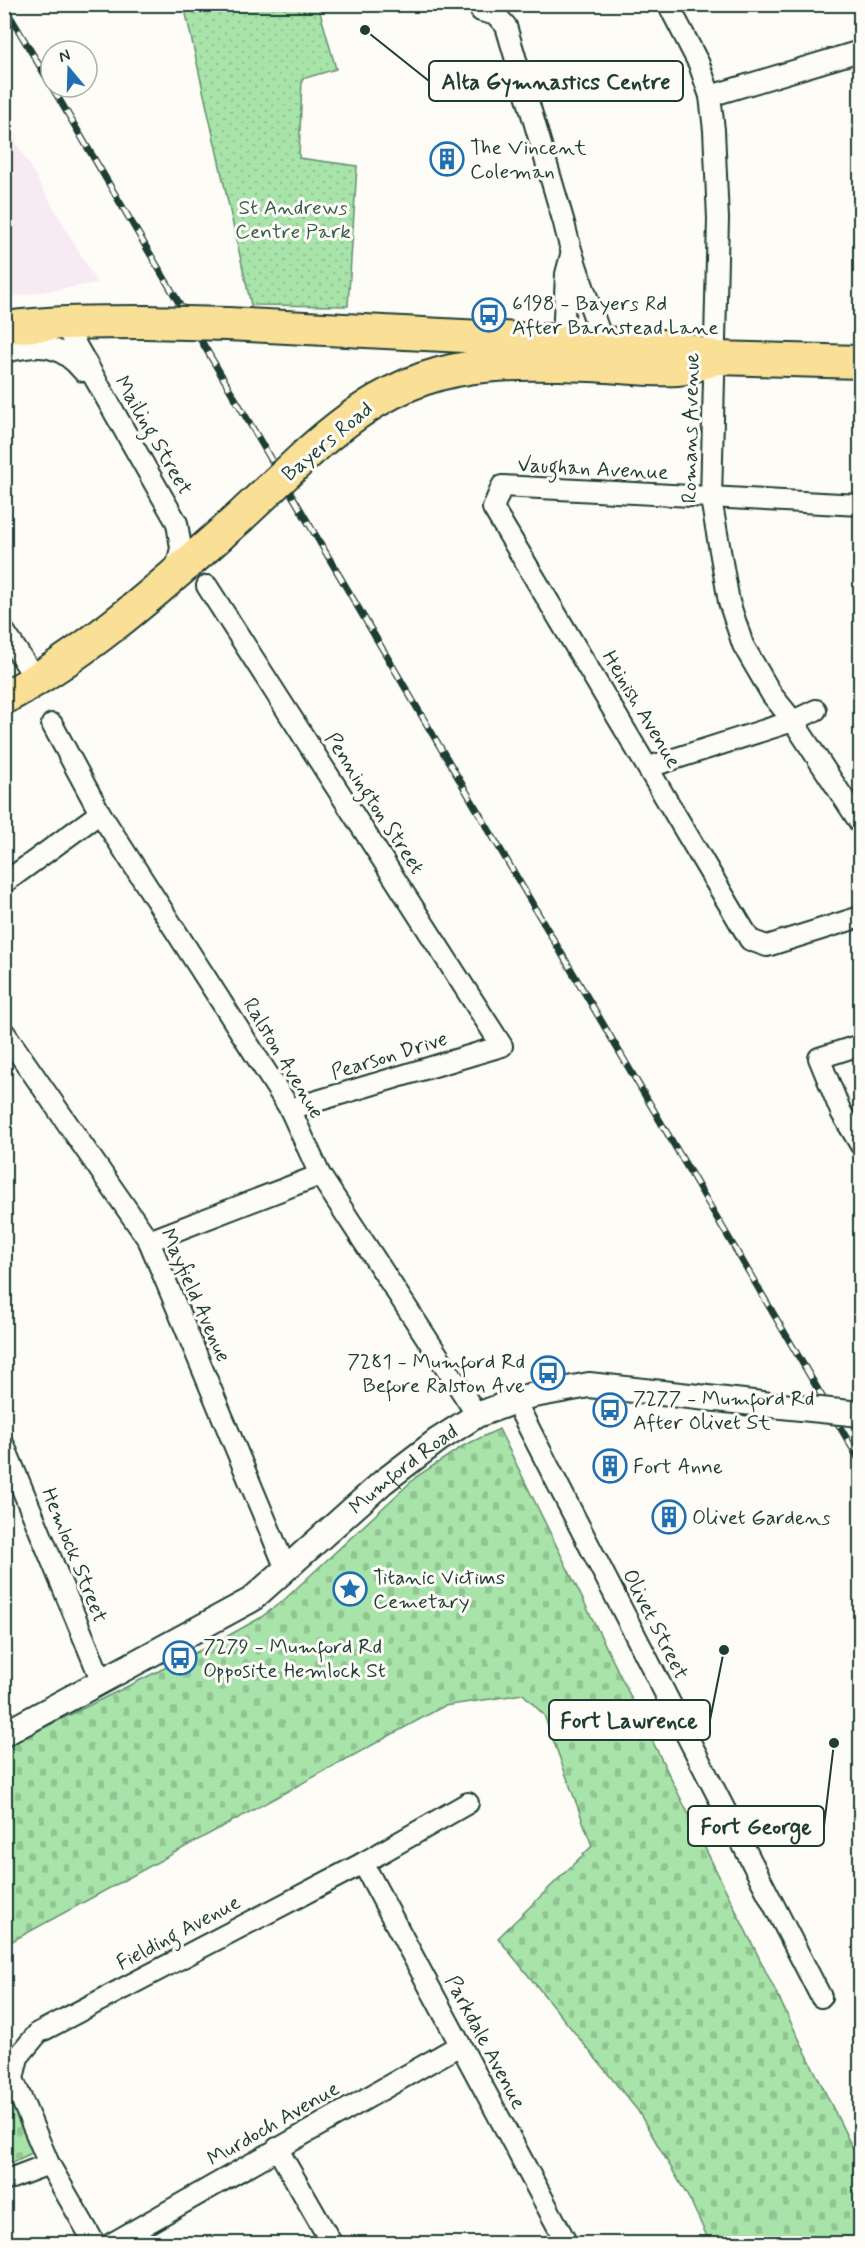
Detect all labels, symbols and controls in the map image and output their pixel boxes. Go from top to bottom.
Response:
north arrow [39,39,99,99]
text: N [56,45,73,68]
callout: Alta Gymnastics Centre [429,61,683,101]
text: Alta Gymnastics Centre [442,69,670,98]
place label: The Vincent Coleman [470,134,587,186]
building icon: The Vincent Coleman [429,141,465,177]
park label: St Andrews Centre Park [235,194,351,246]
place label: 6198 - Bayers Rd After Barnstead Lane [512,290,719,342]
bus stop icon: 6198 - Bayers Rd After Barnstead Lane [471,297,507,333]
street label: Romans Avenue [676,352,706,504]
street label: Mailing Street [106,371,199,501]
street label: Bayers Road [276,395,379,488]
street label: Vaughan Avenue [517,451,669,489]
street label: Heinish Avenue [595,645,687,774]
street label: Pennington Street [316,727,431,881]
street label: Ralston Avenue [236,993,330,1124]
street label: Pearson Drive [328,1025,451,1087]
street label: Mayfield Avenue [153,1224,237,1367]
place label: 7281 - Mumford Rd Before Ralston Ave [347,1348,525,1402]
bus stop icon: 7281 - Mumford Rd Before Ralston Ave [530,1355,566,1391]
place label: 7277 - Mumford Rd After Olivet St [633,1385,814,1437]
bus stop icon: 7277 - Mumford Rd After Olivet St [592,1392,628,1428]
street label: Mumford Road [343,1418,463,1521]
building icon: Fort Anne [592,1448,628,1484]
place label: Fort Anne [633,1453,723,1481]
street label: Hemlock Street [34,1484,114,1627]
building icon: Olivet Gardens [651,1499,687,1535]
place label: Olivet Gardens [692,1504,831,1532]
place label: Titanic Victims Cemetary [373,1564,505,1616]
street label: Olivet Street [615,1564,695,1685]
place icon: Titanic Victims Cemetary [332,1571,368,1607]
place label: 7279 - Mumford Rd Opposite Hemlock St [203,1633,386,1685]
bus stop icon: 7279 - Mumford Rd Opposite Hemlock St [162,1640,198,1676]
callout: Fort Lawrence [549,1700,710,1740]
text: Fort Lawrence [560,1708,698,1736]
callout: Fort George [688,1806,824,1846]
text: Fort George [700,1814,812,1845]
street label: Fielding Avenue [112,1888,246,1979]
street label: Parkdale Avenue [438,1970,532,2114]
street label: Murdoch Avenue [202,2075,345,2173]

